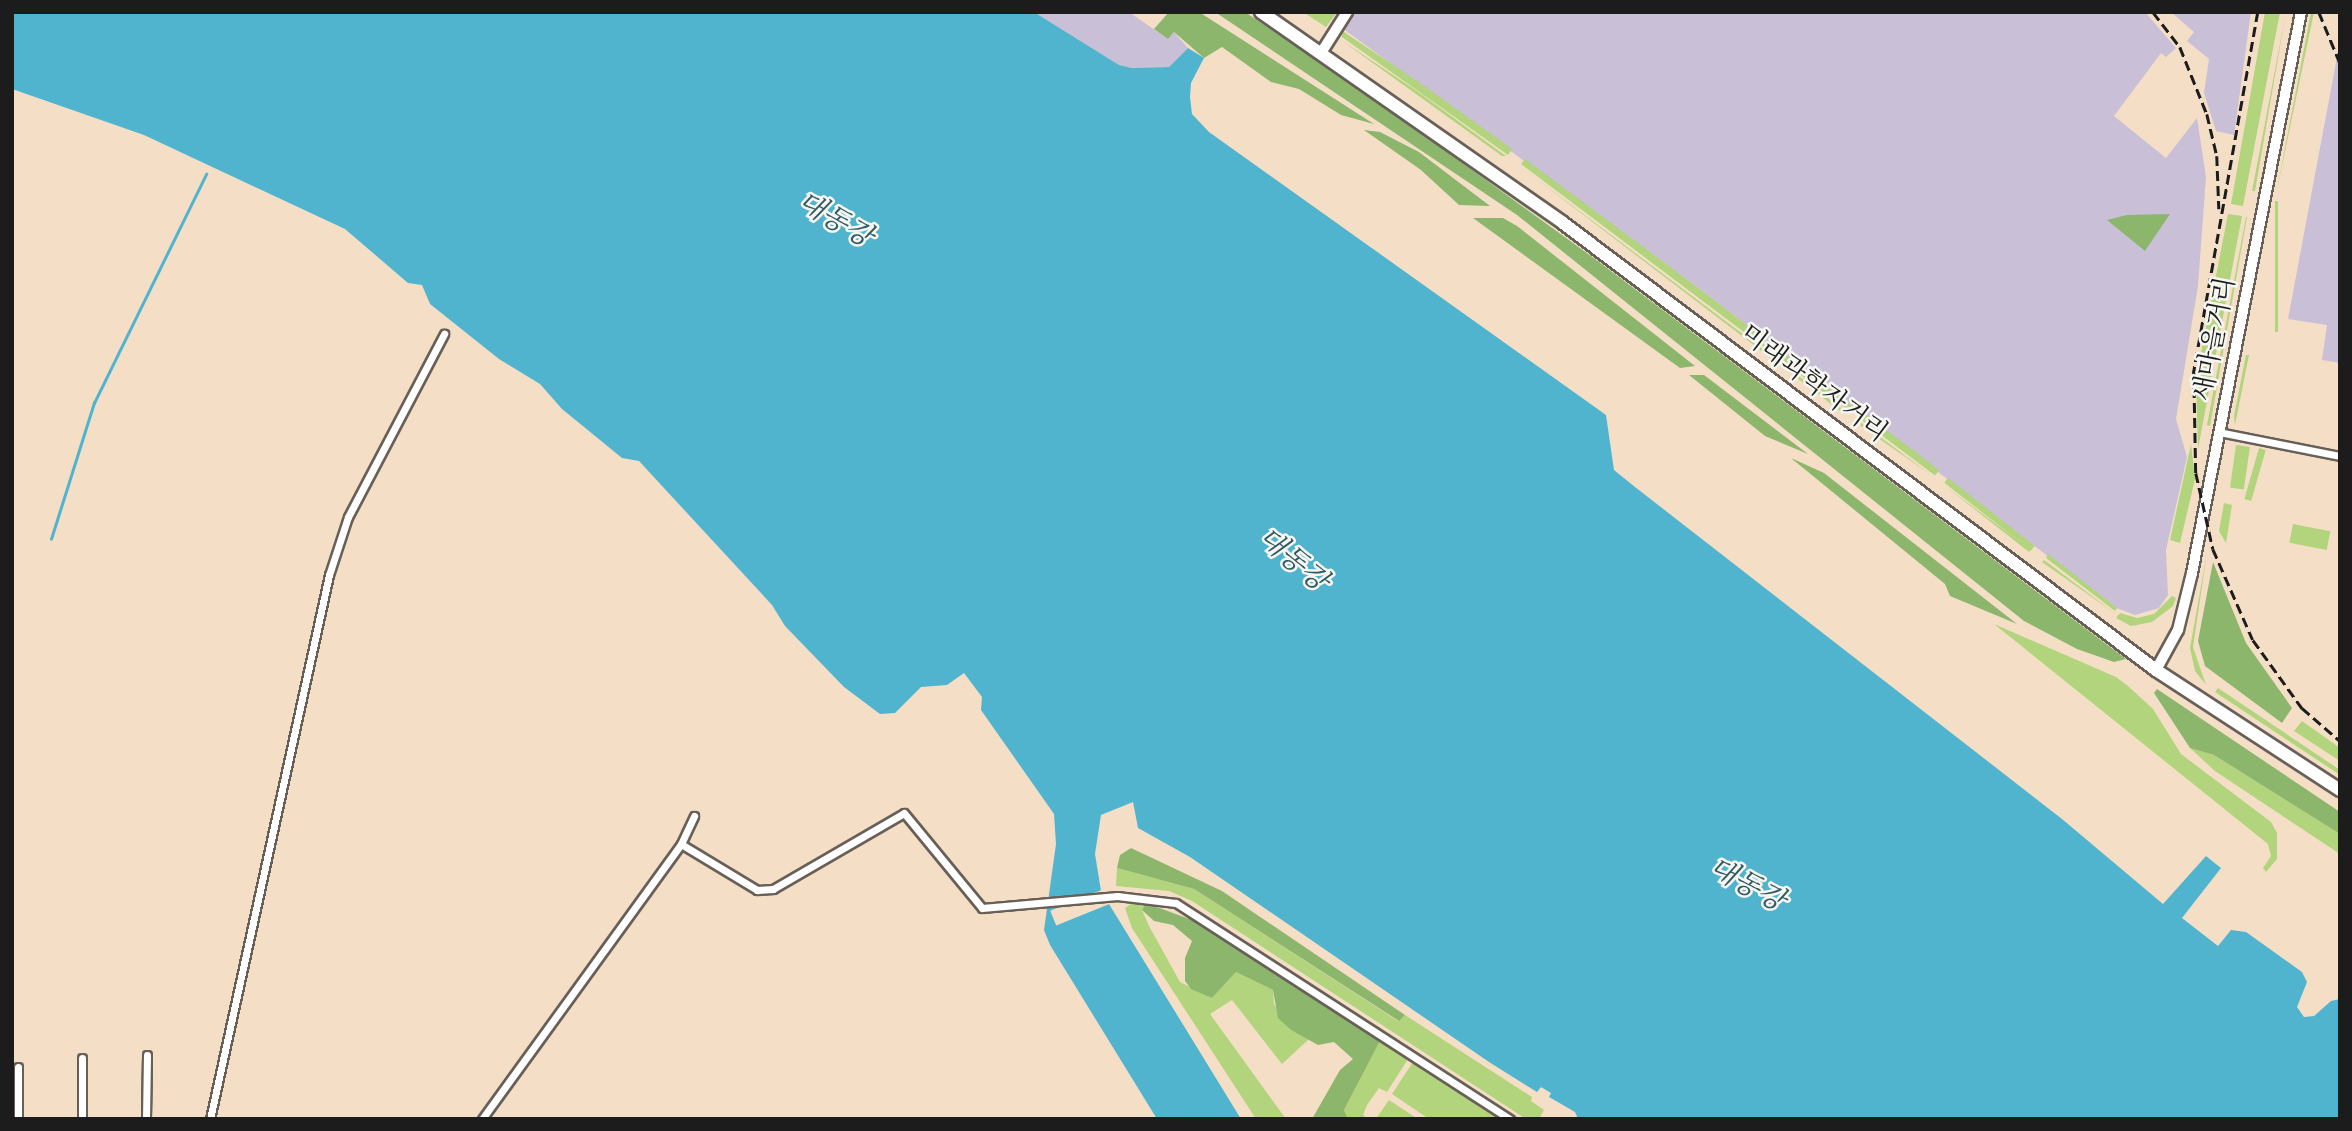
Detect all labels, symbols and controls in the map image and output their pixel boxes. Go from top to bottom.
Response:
water label: 대동강 [791,184,879,254]
street label: 새마을거리 [2187,274,2241,404]
street label: 미래과학자거리 [1734,318,1894,448]
water label: 대동강 [1251,520,1335,598]
water label: 대동강 [1703,850,1791,918]

